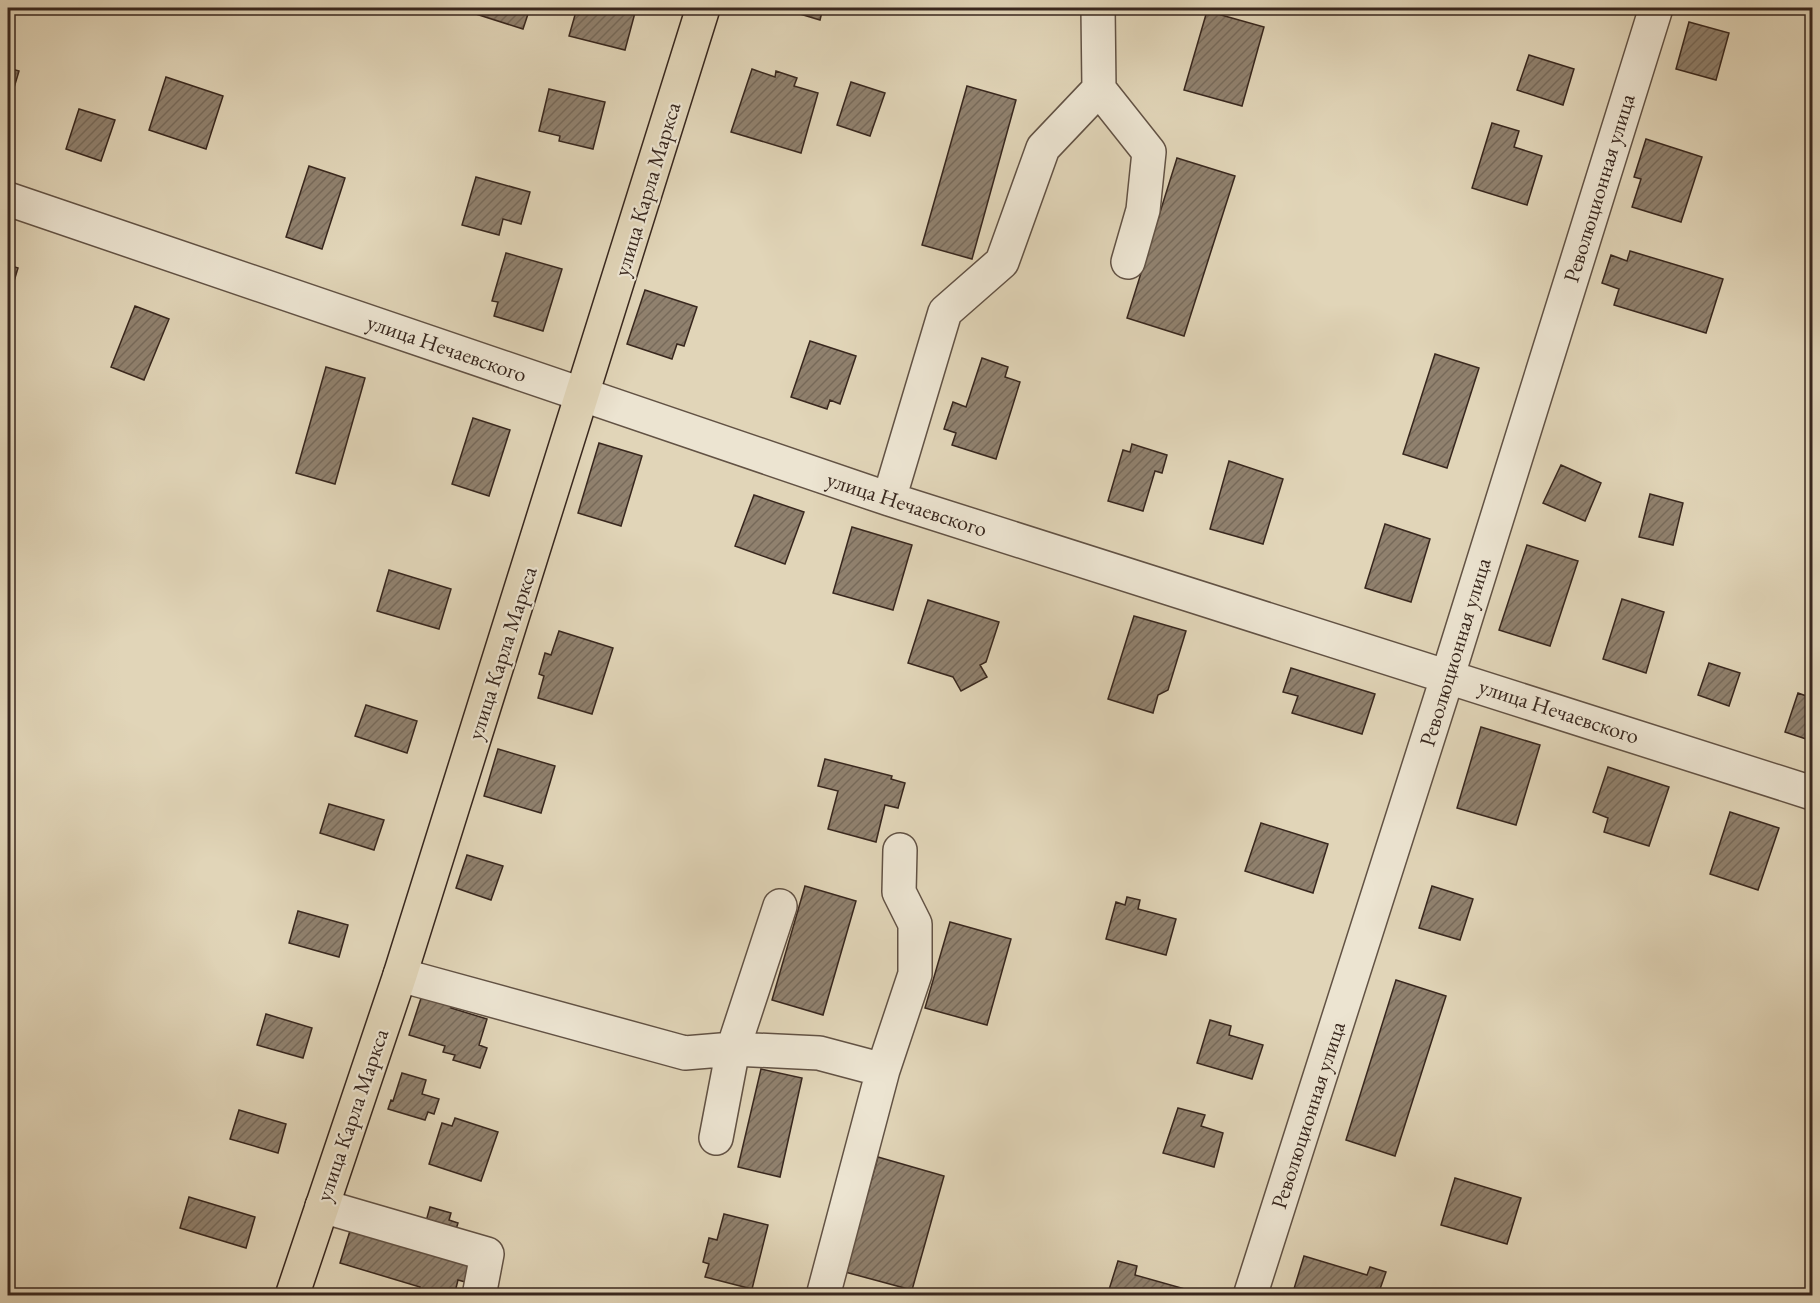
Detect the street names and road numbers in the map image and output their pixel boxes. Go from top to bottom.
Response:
street label: Революционная улица [1557,90,1642,286]
street label: улица Карла Маркса [607,98,687,280]
street label: улица Нечаевского [363,307,531,389]
street label: улица Нечаевского [823,464,991,544]
street label: Революционная улица [1413,554,1498,750]
street label: улица Карла Маркса [460,562,544,743]
street label: улица Нечаевского [1475,671,1643,751]
street label: Революционная улица [1264,1017,1352,1212]
street label: улица Карла Маркса [309,1025,395,1205]

